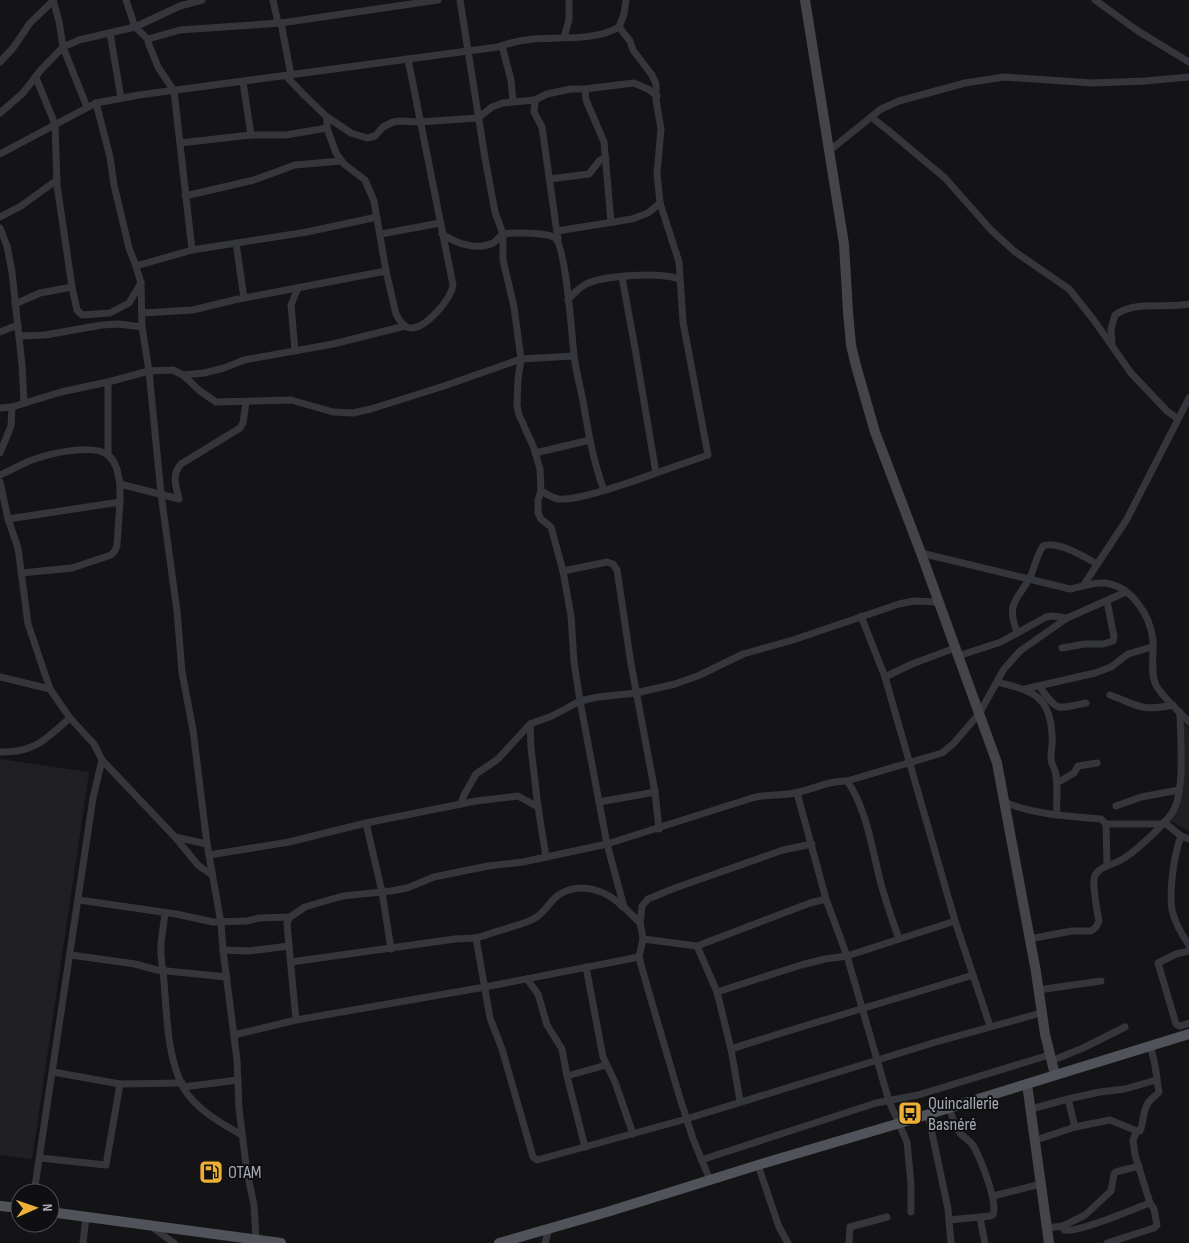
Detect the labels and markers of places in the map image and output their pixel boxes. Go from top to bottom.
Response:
place label: Quincallerie Basnéré [928,1093,999,1135]
bus stop icon: Quincallerie Basnéré [897,1100,923,1126]
fuel station icon: OTAM [198,1159,224,1185]
place label: OTAM [228,1162,262,1183]

